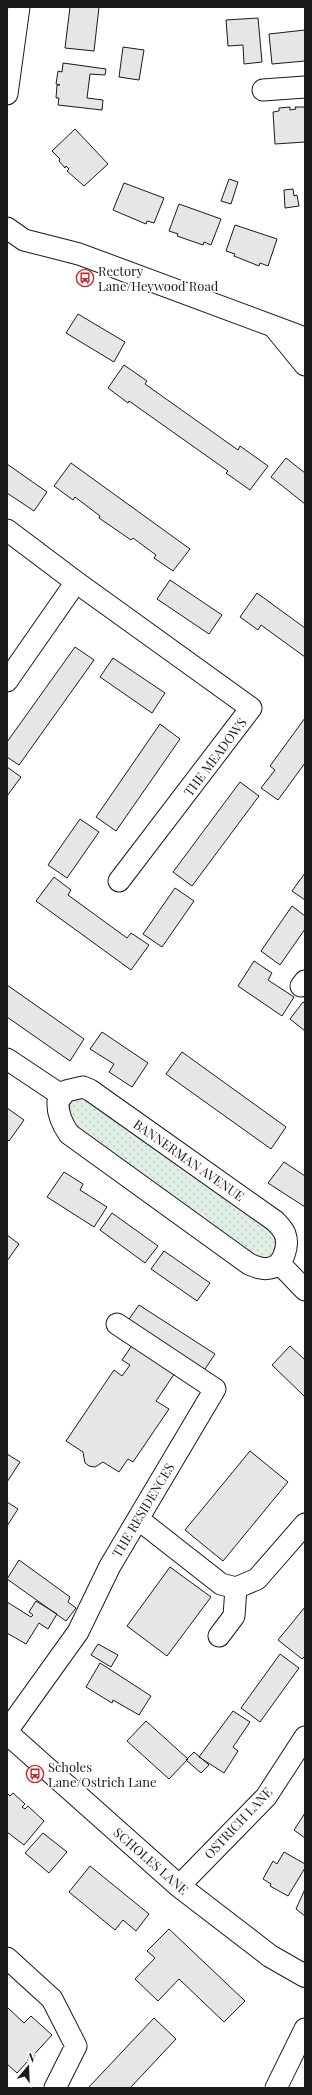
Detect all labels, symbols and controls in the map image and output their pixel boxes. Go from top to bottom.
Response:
place label: Rectory Lane/Heywood Road [98,262,219,294]
bus stop icon: Rectory Lane/Heywood Road [75,268,95,288]
street label: THE MEADOWS [180,714,250,799]
street label: BANNERMAN AVENUE [131,1115,248,1204]
street label: THE RESIDENCES [108,1459,177,1560]
place label: Scholes Lane/Ostrich Lane [48,1758,157,1790]
bus stop icon: Scholes Lane/Ostrich Lane [25,1764,45,1784]
street label: OSTRICH LANE [200,1783,275,1862]
street label: SCHOLES LANE [110,1823,192,1898]
north arrow [8,2047,48,2087]
text: N [25,2049,38,2065]

